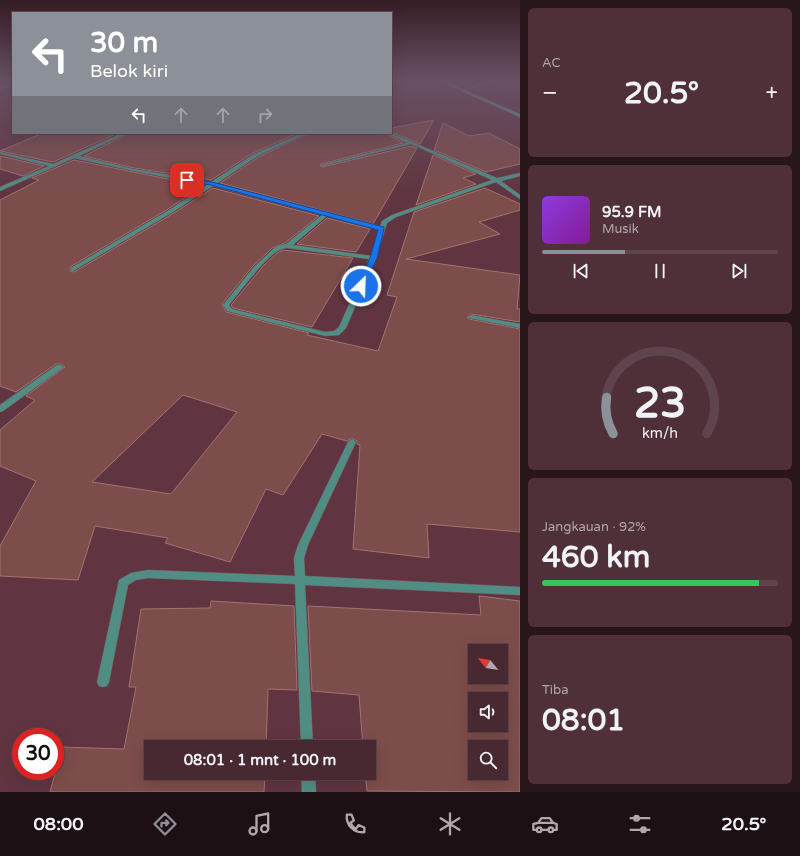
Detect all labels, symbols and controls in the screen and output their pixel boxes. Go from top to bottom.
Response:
text: 30 m [90,26,158,60]
icon: left [24,28,76,80]
text: AC [542,55,561,71]
text: Belok kiri [90,60,168,82]
text: 20.5° [624,75,699,112]
text: − [542,80,558,106]
text: + [766,80,778,106]
icon: left [128,104,150,126]
icon: ahead [170,104,192,126]
icon: ahead [212,104,234,126]
icon: right [254,104,276,126]
pin [170,163,204,197]
icon: arrive [176,169,198,191]
text: 95.9 FM [602,203,662,221]
text: Musik [602,221,639,237]
icon: previous [570,260,592,282]
icon: pause [649,260,671,282]
icon: next [728,260,750,282]
position arrow [340,265,382,307]
text: 23 [634,379,686,429]
text: km/h [642,425,678,442]
text: Jangkauan · 92% [542,519,646,535]
text: 460 km [542,539,650,576]
north arrow [468,644,508,684]
map controls [468,644,508,780]
text: Tiba [542,682,569,698]
button: sound [468,692,508,732]
text: 08:01 [542,702,625,739]
speed limit sign: 30 [12,728,64,780]
button: search [468,740,508,780]
text: 08:01 · 1 mnt · 100 m [184,751,336,769]
icon: directions [151,810,179,838]
icon: music [246,810,274,838]
icon: phone [341,810,369,838]
icon: climate [436,810,464,838]
icon: car [531,810,559,838]
icon: filters [626,810,654,838]
text: 08:00 [34,813,83,835]
text: 20.5° [721,813,766,835]

